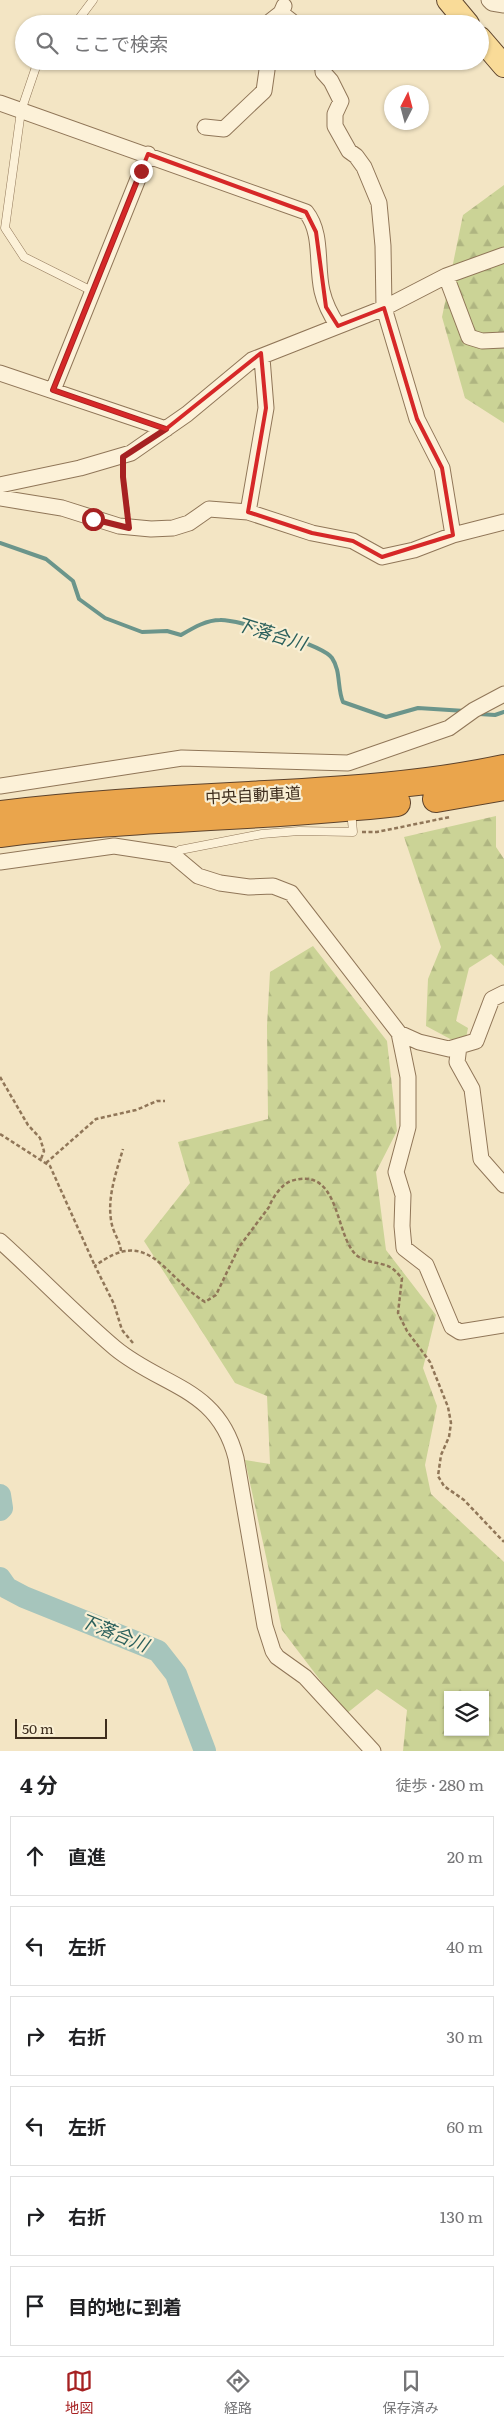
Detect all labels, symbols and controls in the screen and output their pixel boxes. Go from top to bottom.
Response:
search box [15,15,489,70]
icon: search [33,29,61,57]
text: ここで検索 [73,29,168,57]
north arrow [384,85,429,130]
route end [130,160,153,183]
route start [82,508,105,531]
water label: 下落合川 [233,609,312,657]
street label: 中央自動車道 [204,780,302,808]
water label: 下落合川 [76,1606,155,1658]
map controls [444,1691,489,1736]
button: layers [444,1691,489,1736]
scale bar [15,1716,108,1739]
text: 50 m [22,1718,54,1738]
text: 4 分 [20,1768,58,1799]
text: 徒歩 · 280 m [395,1772,484,1796]
icon: ahead [21,1842,49,1870]
text: 直進 [68,1842,106,1870]
text: 20 m [447,1844,483,1868]
icon: left [21,1932,49,1960]
text: 左折 [68,1932,106,1960]
text: 40 m [446,1934,483,1958]
icon: right [21,2022,49,2050]
text: 右折 [68,2022,106,2050]
text: 30 m [446,2024,483,2048]
icon: left [21,2112,49,2140]
text: 左折 [68,2112,106,2140]
text: 60 m [446,2114,483,2138]
icon: right [21,2202,49,2230]
text: 右折 [68,2202,106,2230]
text: 130 m [440,2204,483,2228]
icon: arrive [21,2292,49,2320]
text: 目的地に到着 [68,2292,182,2320]
tab: 地図 [65,2367,93,2417]
tab: 経路 [224,2367,252,2417]
tab: 保存済み [383,2367,439,2417]

